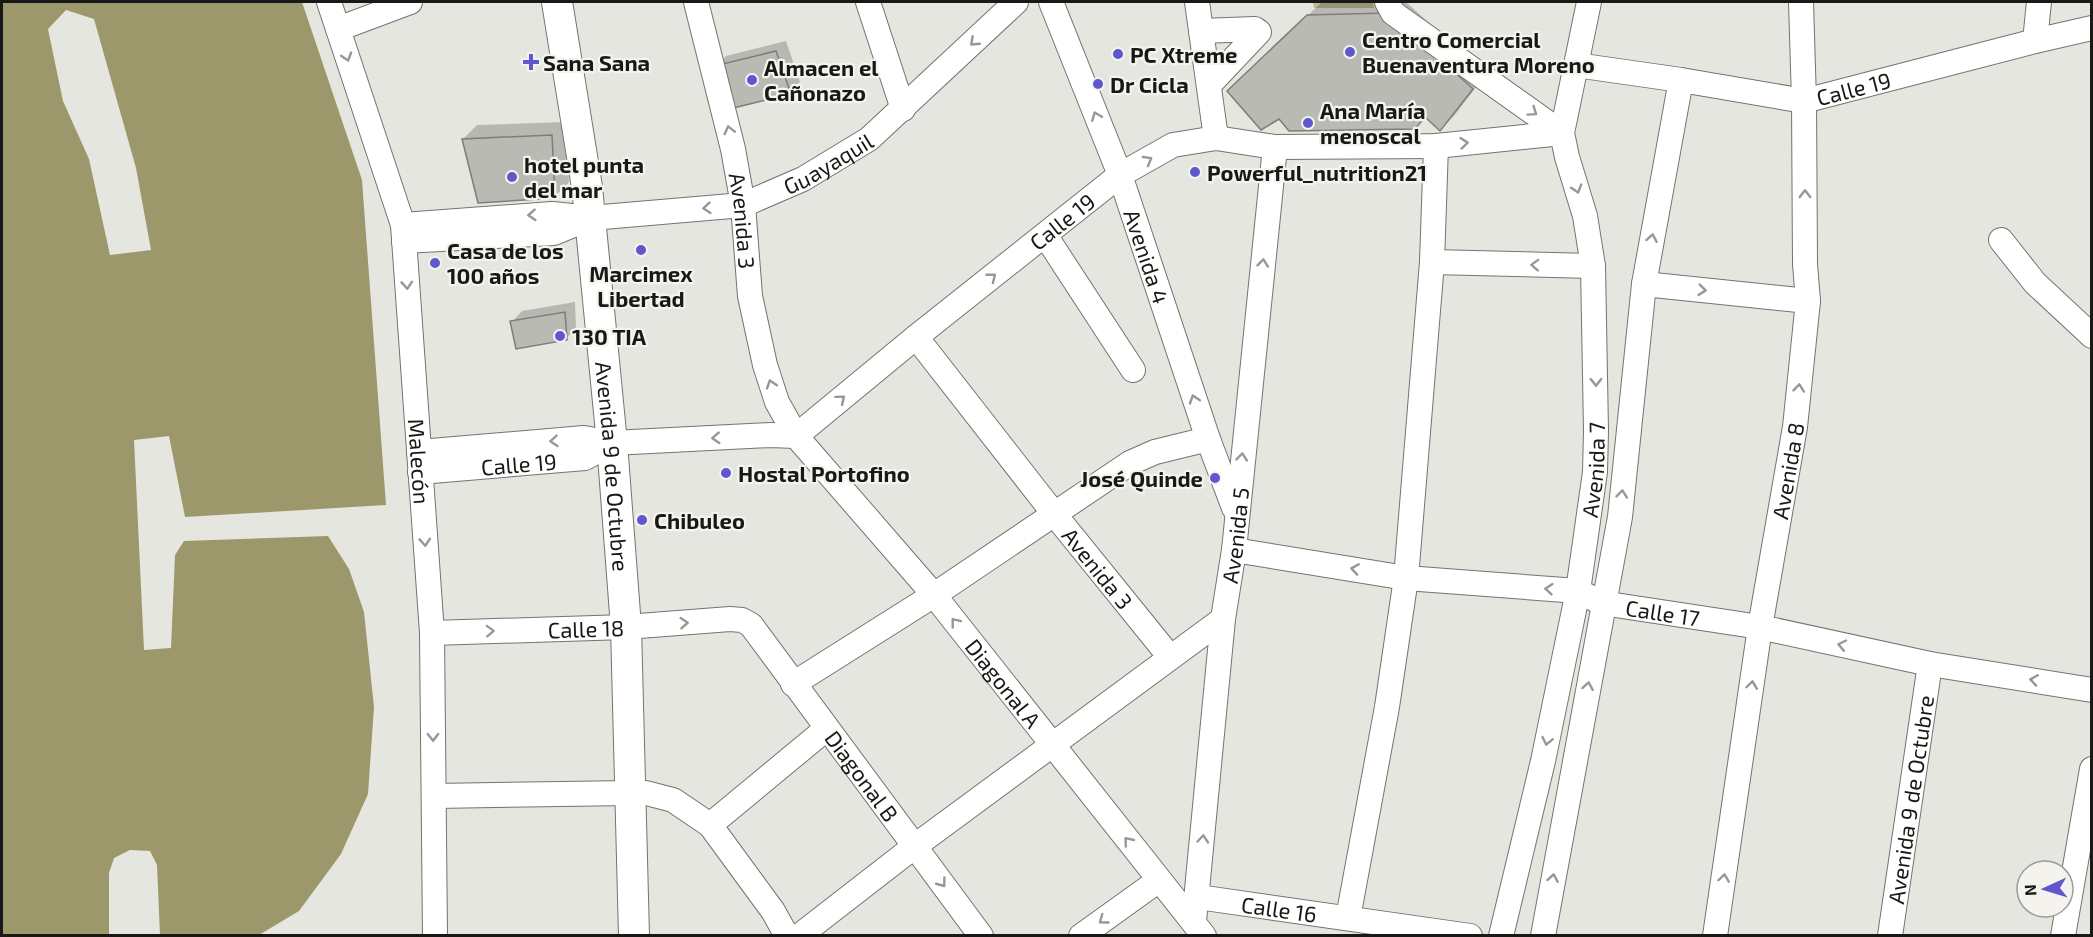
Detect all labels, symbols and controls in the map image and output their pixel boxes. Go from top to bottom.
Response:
place label: Centro Comercial Buenaventura Moreno [1362,26,1595,77]
one-way arrow [970,35,980,46]
place label: PC Xtreme [1130,41,1237,67]
marker: Centro Comercial Buenaventura Moreno [1343,45,1357,59]
marker: PC Xtreme [1111,47,1125,61]
place label: Sana Sana [543,49,650,75]
one-way arrow [340,51,353,62]
place label: Almacen el Cañonazo [764,54,879,105]
marker: Sana Sana [524,55,538,69]
street label: Calle 19 [1814,66,1893,110]
place label: Dr Cicla [1110,71,1189,97]
marker: Almacen el Cañonazo [745,73,759,87]
marker: Dr Cicla [1091,77,1105,91]
place label: Ana María menoscal [1320,97,1426,148]
one-way arrow [1526,105,1537,116]
one-way arrow [1091,111,1104,122]
marker: Ana María menoscal [1301,116,1315,130]
one-way arrow [723,125,736,135]
street label: Guayaquil [779,127,878,199]
one-way arrow [1459,137,1468,150]
place label: hotel punta del mar [524,151,644,202]
one-way arrow [1142,156,1152,167]
place label: Powerful_nutrition21 [1207,159,1427,185]
marker: Powerful_nutrition21 [1188,165,1202,179]
marker: hotel punta del mar [505,170,519,184]
street label: Avenida 3 [724,170,761,270]
one-way arrow [1570,183,1582,194]
street label: Calle 19 [1024,187,1100,255]
one-way arrow [1799,189,1811,198]
one-way arrow [703,201,712,214]
street label: Avenida 4 [1119,206,1175,307]
one-way arrow [528,208,537,221]
one-way arrow [1645,233,1658,243]
place label: Casa de los 100 años [447,237,564,288]
marker: Marcimex Libertad [634,243,648,257]
marker: Casa de los 100 años [428,256,442,270]
one-way arrow [1530,258,1539,271]
one-way arrow [1256,259,1268,268]
place label: Marcimex Libertad [589,260,693,311]
one-way arrow [985,273,996,284]
one-way arrow [401,280,414,289]
one-way arrow [1698,283,1707,296]
place label: 130 TIA [572,323,647,349]
marker: 130 TIA [553,329,567,343]
street label: Avenida 9 de Octubre [591,360,635,572]
one-way arrow [1589,378,1602,387]
one-way arrow [765,379,778,390]
one-way arrow [1792,384,1804,393]
one-way arrow [1189,394,1202,405]
one-way arrow [834,396,845,407]
street label: Malecón [404,418,436,505]
street label: Avenida 8 [1766,420,1809,521]
street label: Avenida 7 [1576,422,1609,519]
one-way arrow [712,431,721,444]
one-way arrow [550,434,559,447]
street label: Calle 19 [480,447,558,480]
one-way arrow [1235,452,1248,462]
place label: Hostal Portofino [738,460,910,486]
place label: José Quinde [1080,465,1203,492]
marker: Hostal Portofino [719,466,733,480]
marker: José Quinde [1208,471,1222,485]
street label: Avenida 5 [1216,486,1253,585]
one-way arrow [1615,490,1628,499]
place label: Chibuleo [654,507,745,533]
marker: Chibuleo [635,513,649,527]
street label: Avenida 3 [1057,522,1138,614]
one-way arrow [418,538,431,547]
one-way arrow [1350,564,1359,576]
one-way arrow [1544,583,1553,596]
street label: Calle 17 [1624,594,1701,631]
street label: Calle 18 [547,614,625,642]
one-way arrow [680,617,689,630]
one-way arrow [952,618,963,629]
one-way arrow [486,625,495,637]
street label: Diagonal A [961,633,1047,733]
one-way arrow [1837,639,1847,652]
one-way arrow [2029,675,2038,687]
one-way arrow [1745,680,1757,689]
one-way arrow [1581,681,1593,691]
street label: Avenida 9 de Octubre [1882,693,1938,906]
street label: Diagonal B [820,725,904,826]
one-way arrow [427,732,439,741]
one-way arrow [1541,736,1554,746]
one-way arrow [1196,834,1209,843]
one-way arrow [1125,837,1136,848]
north arrow [2015,859,2075,919]
one-way arrow [1546,873,1559,883]
one-way arrow [1717,873,1729,882]
one-way arrow [935,876,946,887]
text: N [2020,884,2039,897]
street label: Calle 16 [1240,890,1319,927]
one-way arrow [1099,913,1110,924]

